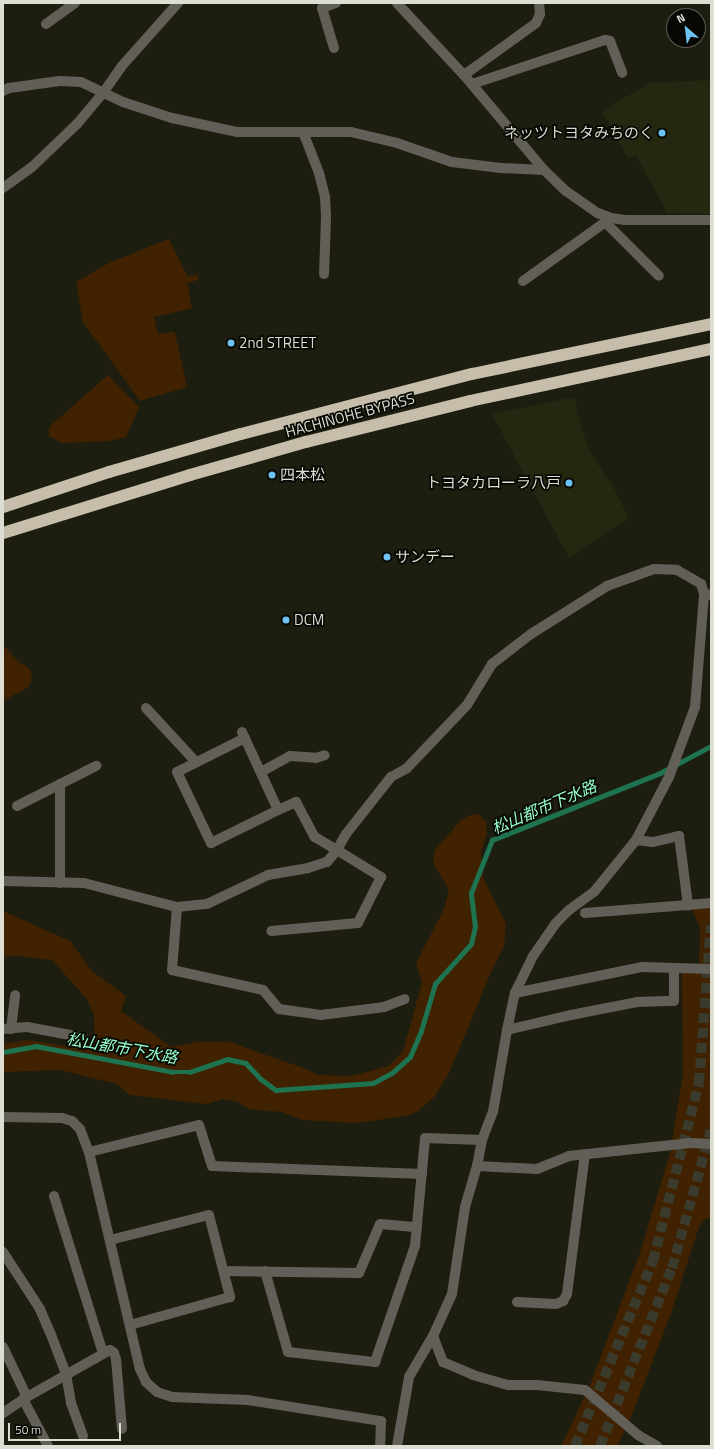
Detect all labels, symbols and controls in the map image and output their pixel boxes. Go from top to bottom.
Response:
north arrow [666,8,706,48]
text: N [674,9,688,27]
place label: ネッツトヨタみちのく [504,124,654,142]
marker: ネッツトヨタみちのく [657,128,667,138]
place label: 2nd STREET [239,334,316,352]
marker: 2nd STREET [226,338,236,348]
street label: HACHINOHE BYPASS [283,389,417,441]
place label: 四本松 [280,466,325,484]
marker: 四本松 [267,470,277,480]
place label: トヨタカローラ八戸 [426,474,561,492]
marker: トヨタカローラ八戸 [564,478,574,488]
place label: サンデー [395,548,455,566]
marker: サンデー [382,552,392,562]
place label: DCM [294,611,324,629]
marker: DCM [281,615,291,625]
water label: 松山都市下水路 [489,776,599,838]
water label: 松山都市下水路 [65,1029,179,1067]
scale bar [10,1415,123,1441]
text: 50 m [15,1420,41,1439]

